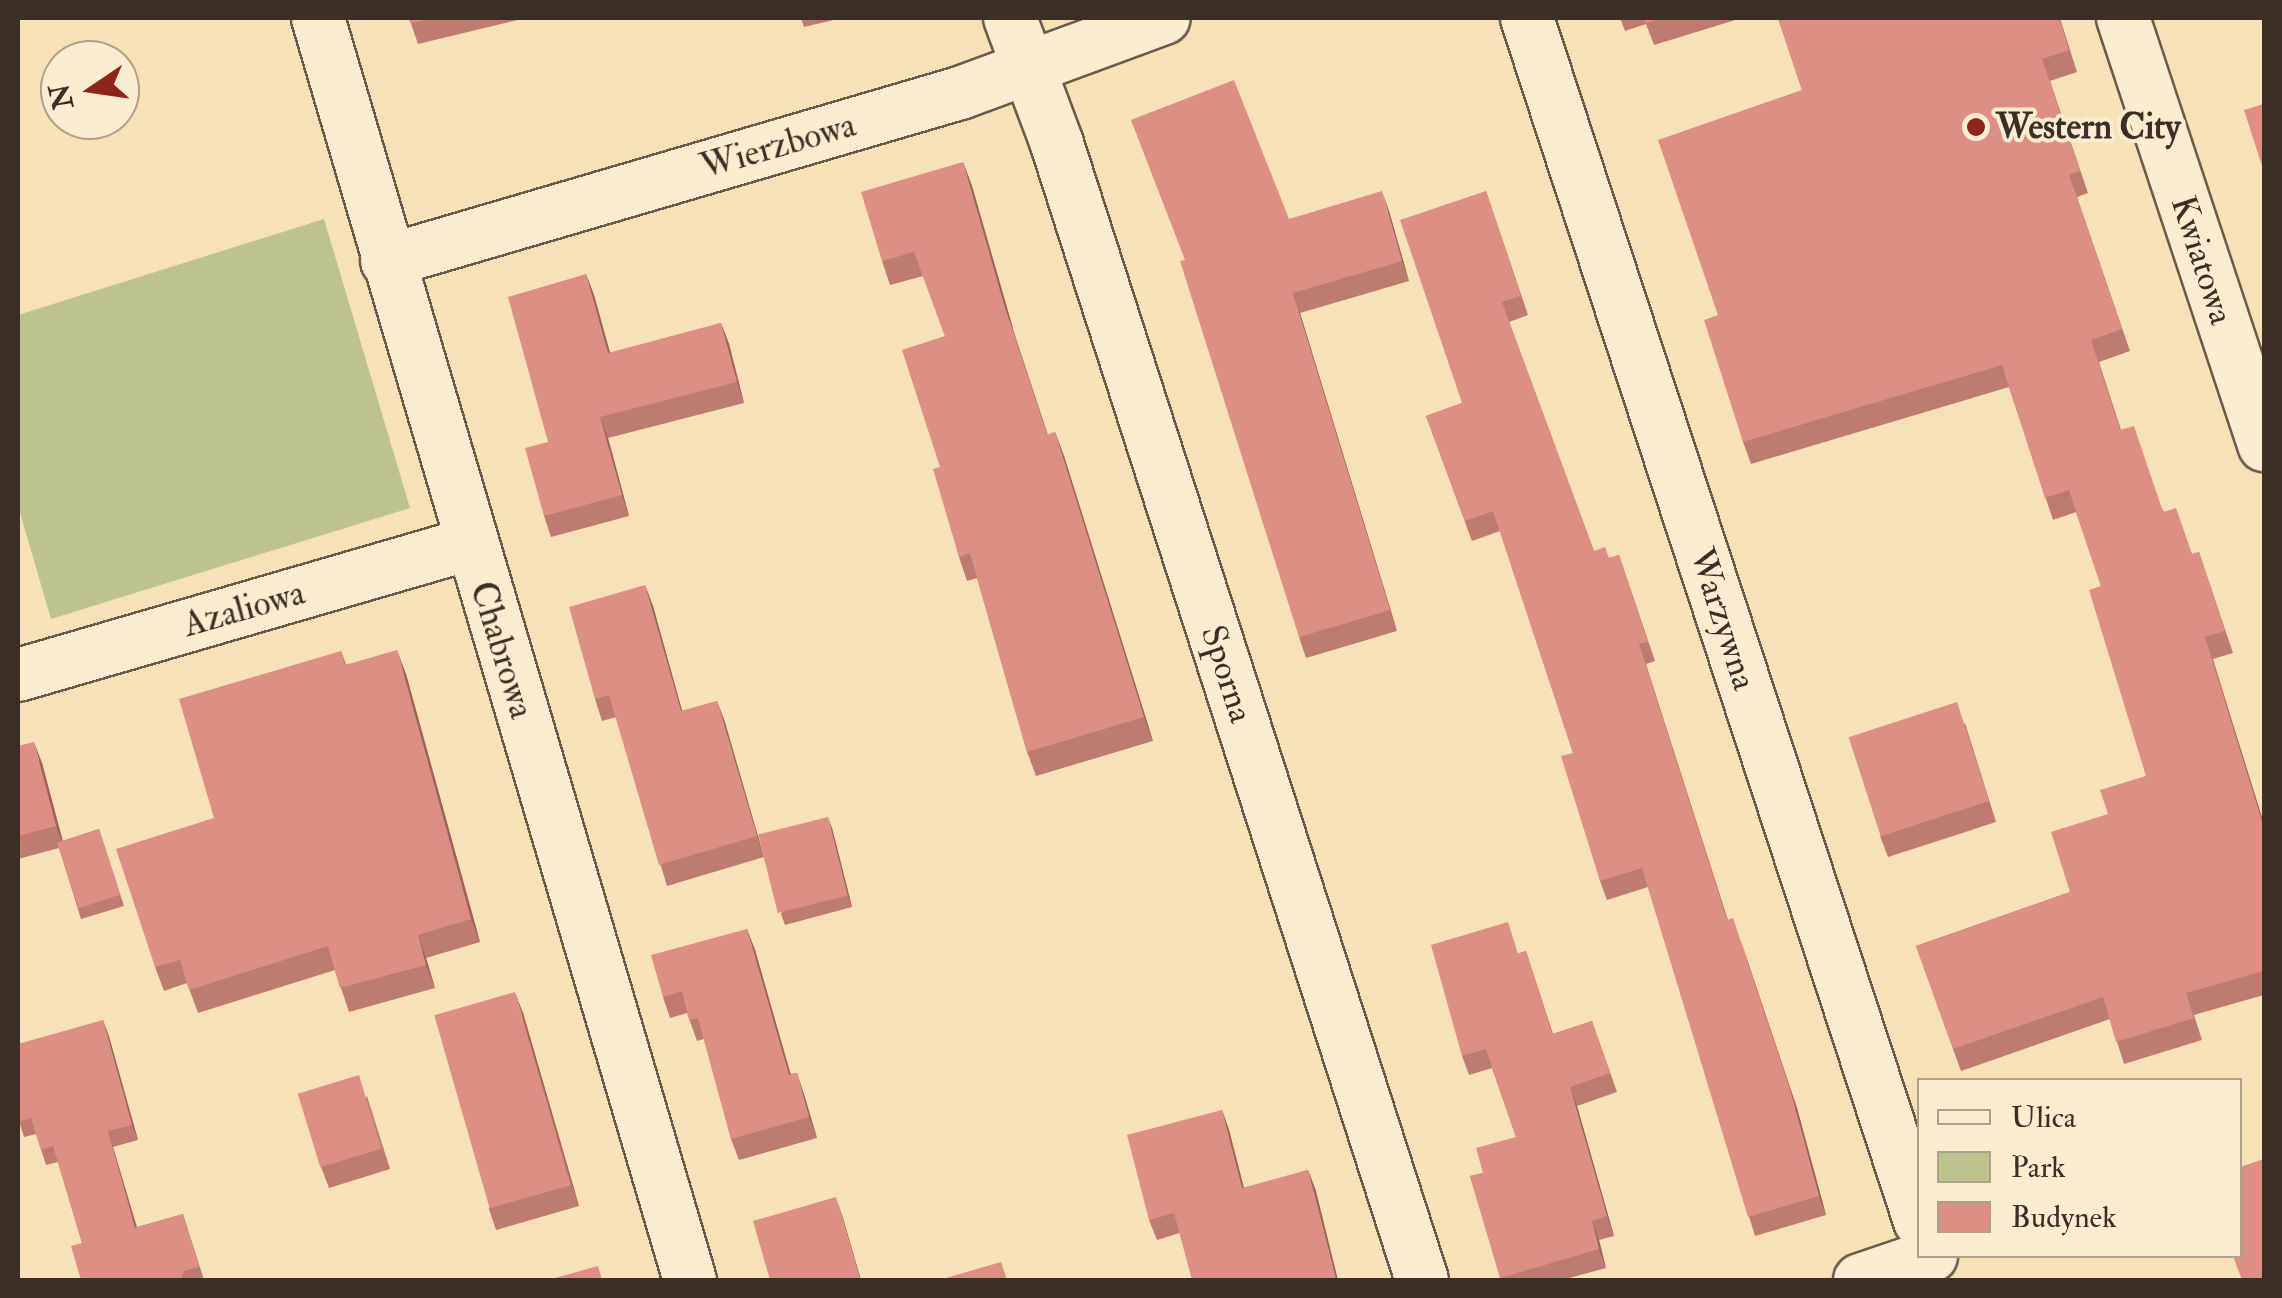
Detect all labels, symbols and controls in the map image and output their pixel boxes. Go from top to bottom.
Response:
north arrow [40,40,140,140]
text: N [42,80,82,113]
street label: Wierzbowa [696,104,860,188]
place label: Western City [1996,106,2181,148]
marker: Western City [1965,116,1987,138]
street label: Kwiatowa [2162,191,2242,329]
street label: Warzywna [1680,543,1766,695]
street label: Azaliowa [179,572,309,646]
street label: Chabrowa [461,577,543,723]
street label: Sporna [1192,620,1262,728]
legend [1917,1078,2242,1258]
text: Ulica [2011,1099,2076,1136]
text: Park [2011,1149,2066,1186]
text: Budynek [2011,1199,2117,1236]

